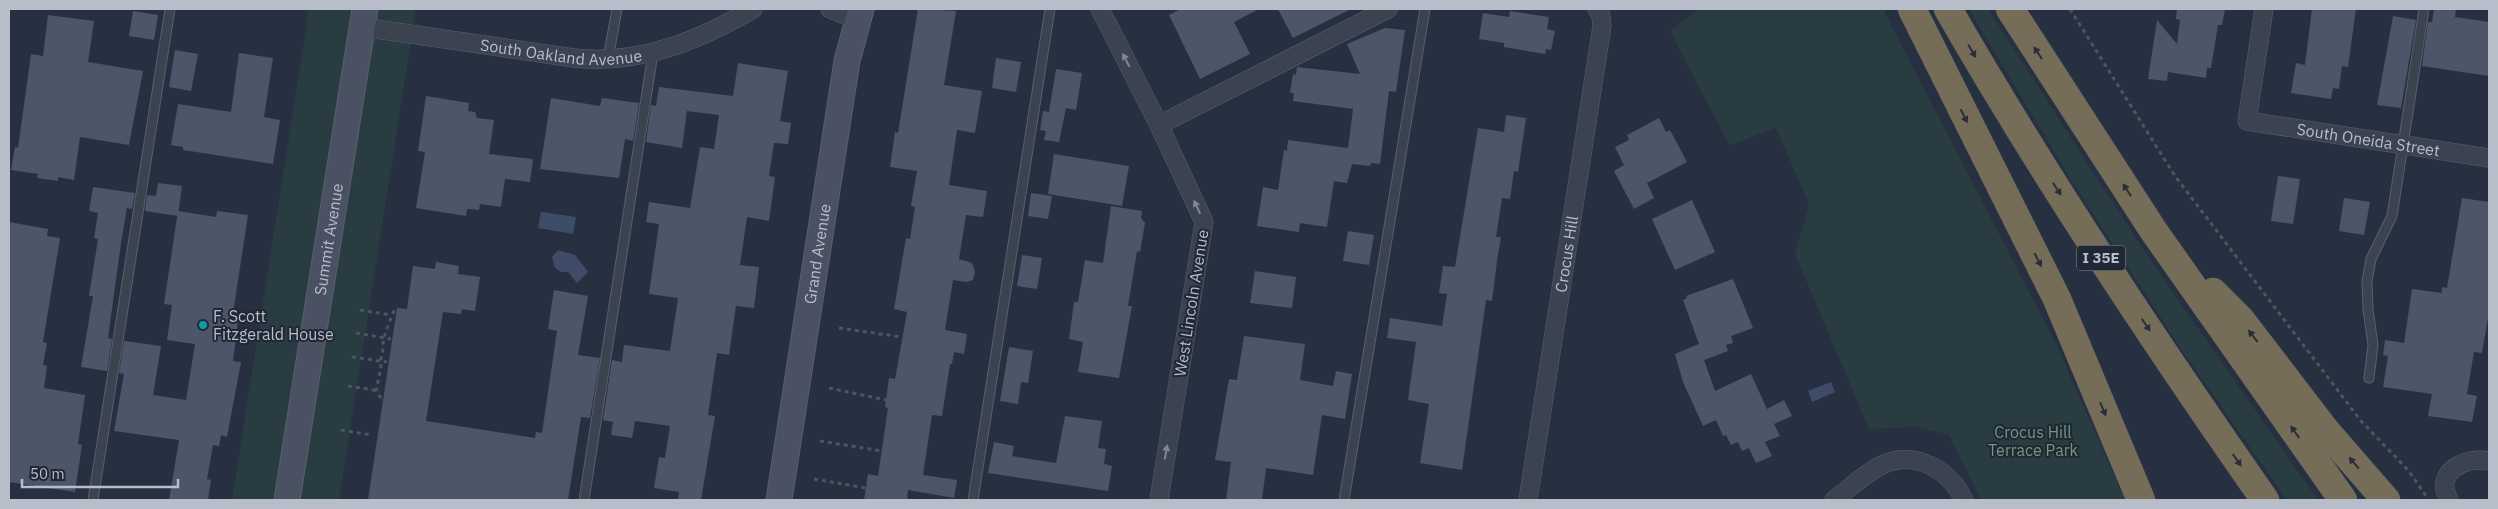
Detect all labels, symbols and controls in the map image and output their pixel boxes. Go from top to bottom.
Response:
street label: South Oakland Avenue [479,34,644,69]
one-way arrow [1967,44,1976,57]
one-way arrow [2034,47,2043,60]
one-way arrow [1122,53,1130,68]
one-way arrow [1960,108,1968,123]
street label: South Oneida Street [2295,119,2441,160]
street label: Summit Avenue [310,182,347,297]
one-way arrow [2052,183,2062,196]
one-way arrow [2122,183,2132,196]
one-way arrow [1193,200,1201,214]
street label: Grand Avenue [799,202,835,305]
street label: Crocus Hill [1551,214,1582,294]
street label: West Lincoln Avenue [1170,228,1213,378]
road number: I 35E [2077,246,2125,270]
one-way arrow [2034,253,2042,267]
place label: F. Scott Fitzgerald House [213,306,334,344]
marker: F. Scott Fitzgerald House [197,319,209,331]
one-way arrow [2141,319,2151,332]
one-way arrow [2248,329,2258,343]
one-way arrow [2099,402,2107,417]
park label: Crocus Hill Terrace Park [1988,422,2079,460]
one-way arrow [2290,425,2300,439]
one-way arrow [1163,444,1171,460]
one-way arrow [2232,453,2242,467]
scale bar [22,456,179,488]
one-way arrow [2348,457,2359,470]
text: 50 m [30,464,65,483]

